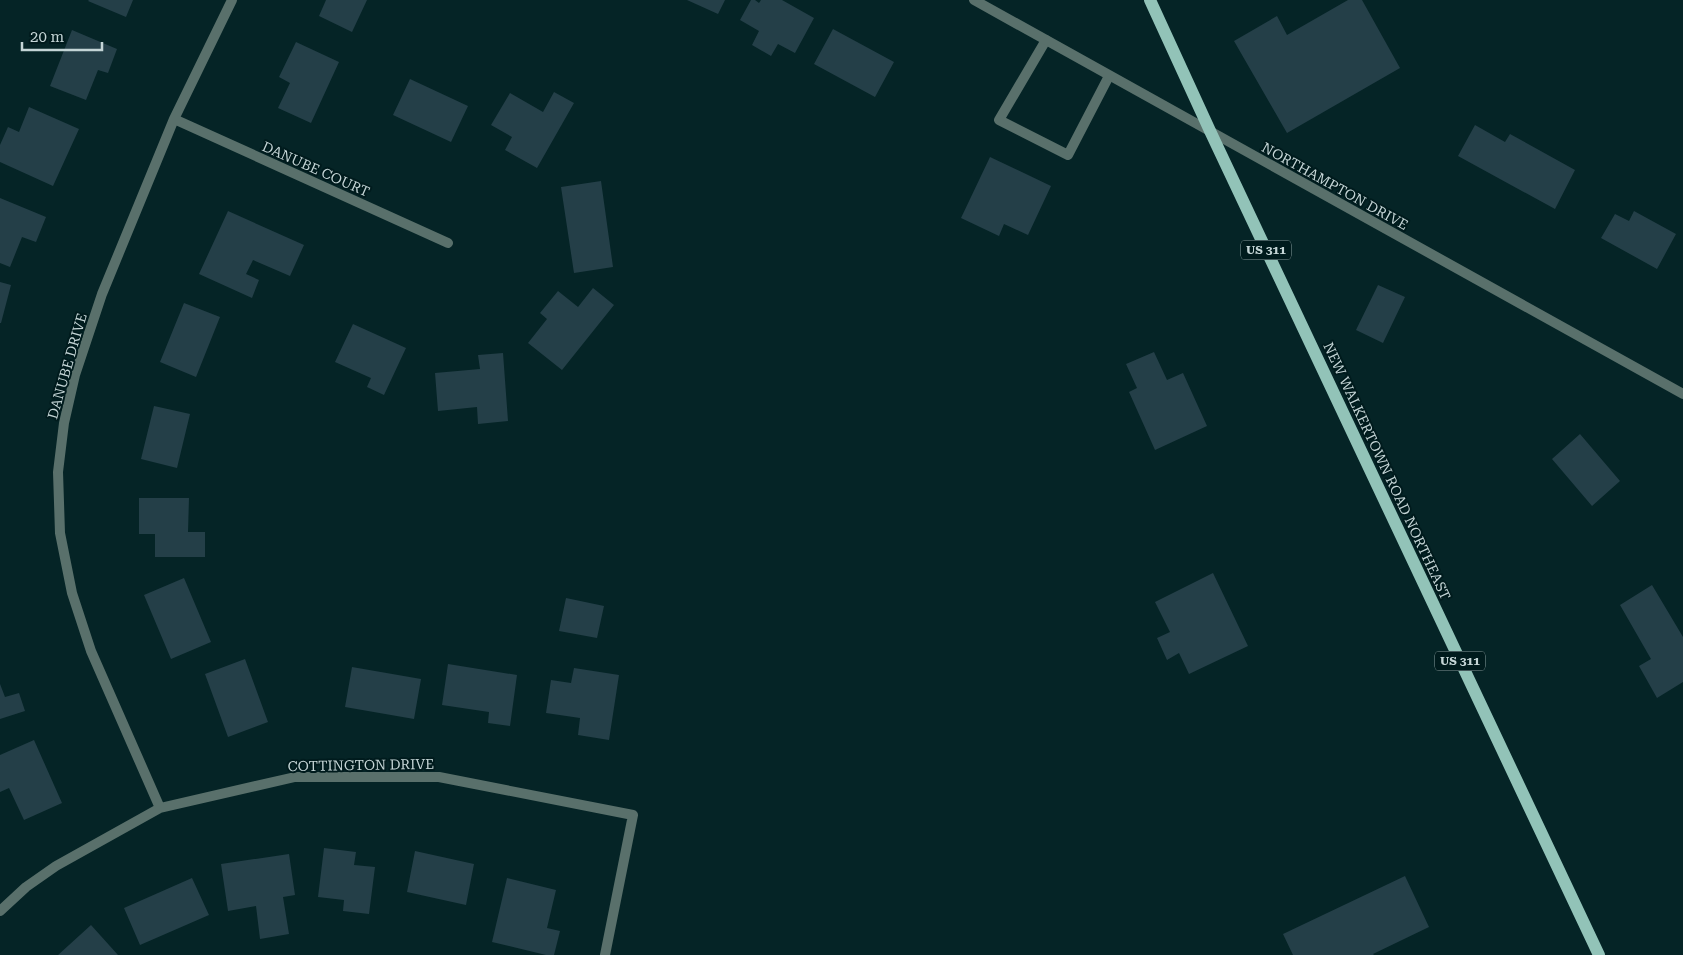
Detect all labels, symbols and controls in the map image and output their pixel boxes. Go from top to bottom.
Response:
scale bar [22,20,102,52]
text: 20 m [30,28,65,46]
street label: DANUBE COURT [260,138,372,200]
street label: NORTHAMPTON DRIVE [1259,139,1411,233]
road number: US 311 [1241,240,1291,260]
street label: DANUBE DRIVE [44,311,90,421]
street label: NEW WALKERTOWN ROAD NORTHEAST [1320,340,1454,602]
road number: US 311 [1435,651,1485,670]
street label: COTTINGTON DRIVE [288,756,434,774]

